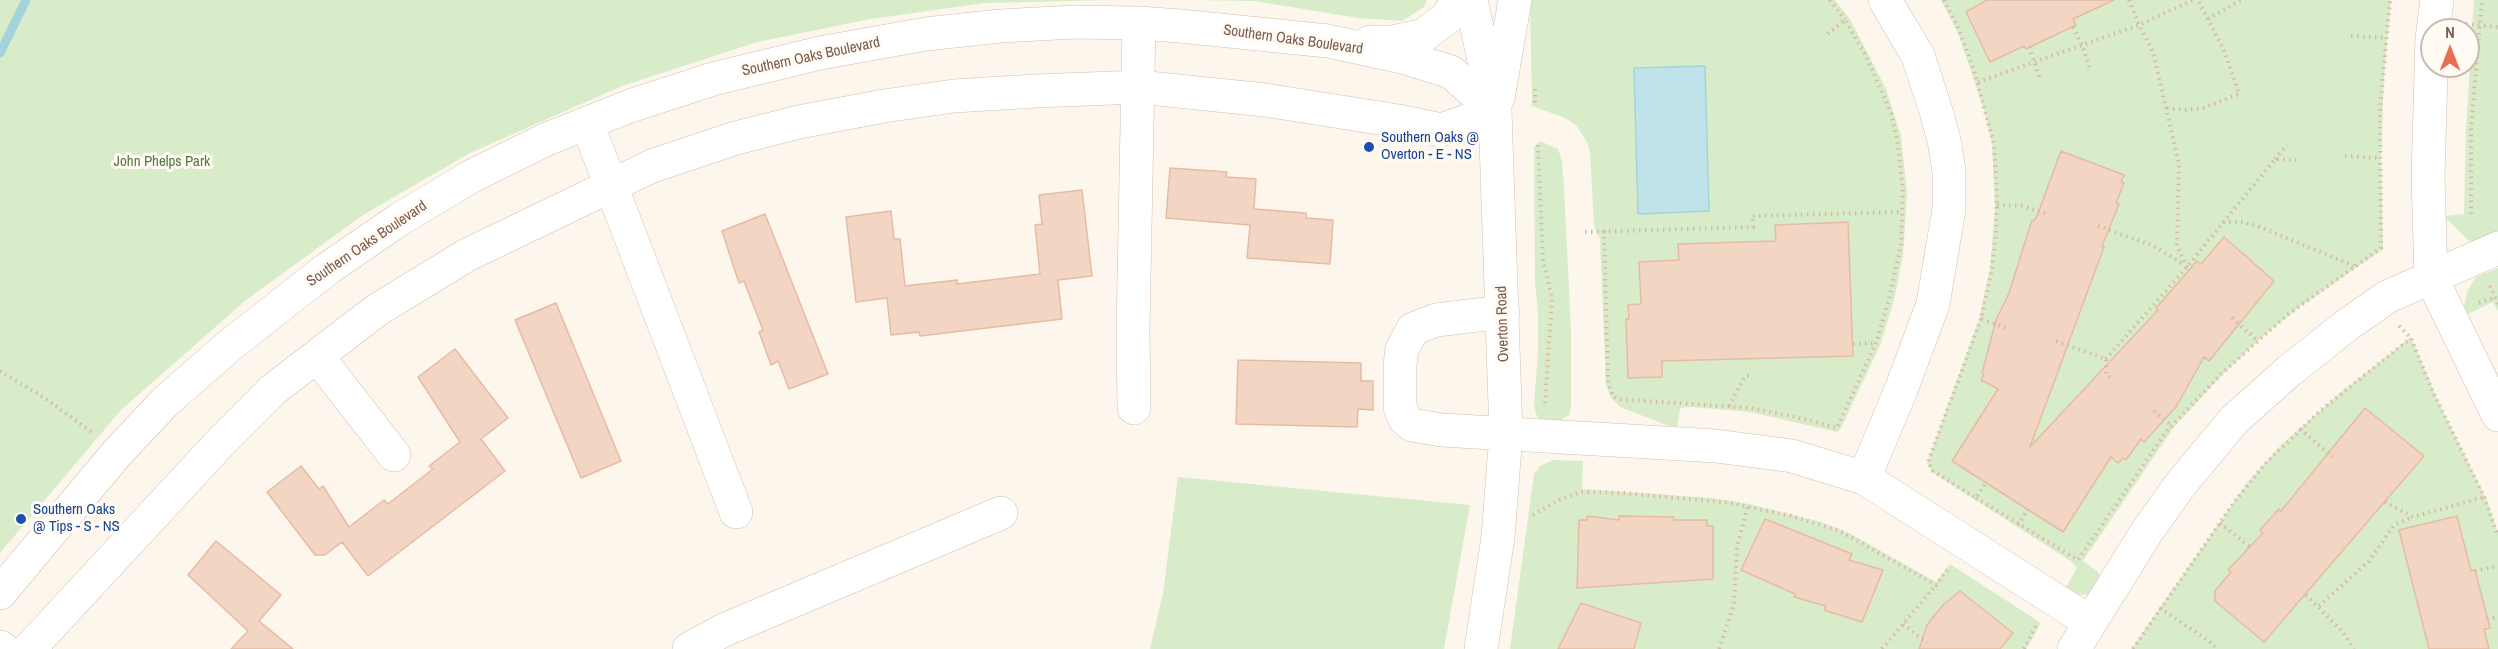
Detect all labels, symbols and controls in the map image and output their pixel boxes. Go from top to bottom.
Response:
north arrow [2420,18,2480,78]
street label: Southern Oaks Boulevard [1222,21,1364,59]
text: N [2445,21,2455,43]
street label: Southern Oaks Boulevard [740,34,882,80]
place label: Southern Oaks @ Overton - E - NS [1381,129,1479,164]
marker: Southern Oaks @ Overton - E - NS [1362,140,1376,154]
park label: John Phelps Park [114,153,210,171]
street label: Southern Oaks Boulevard [304,197,430,291]
street label: Overton Road [1493,285,1513,363]
place label: Southern Oaks @ Tips - S - NS [33,501,120,536]
marker: Southern Oaks @ Tips - S - NS [14,512,28,526]

